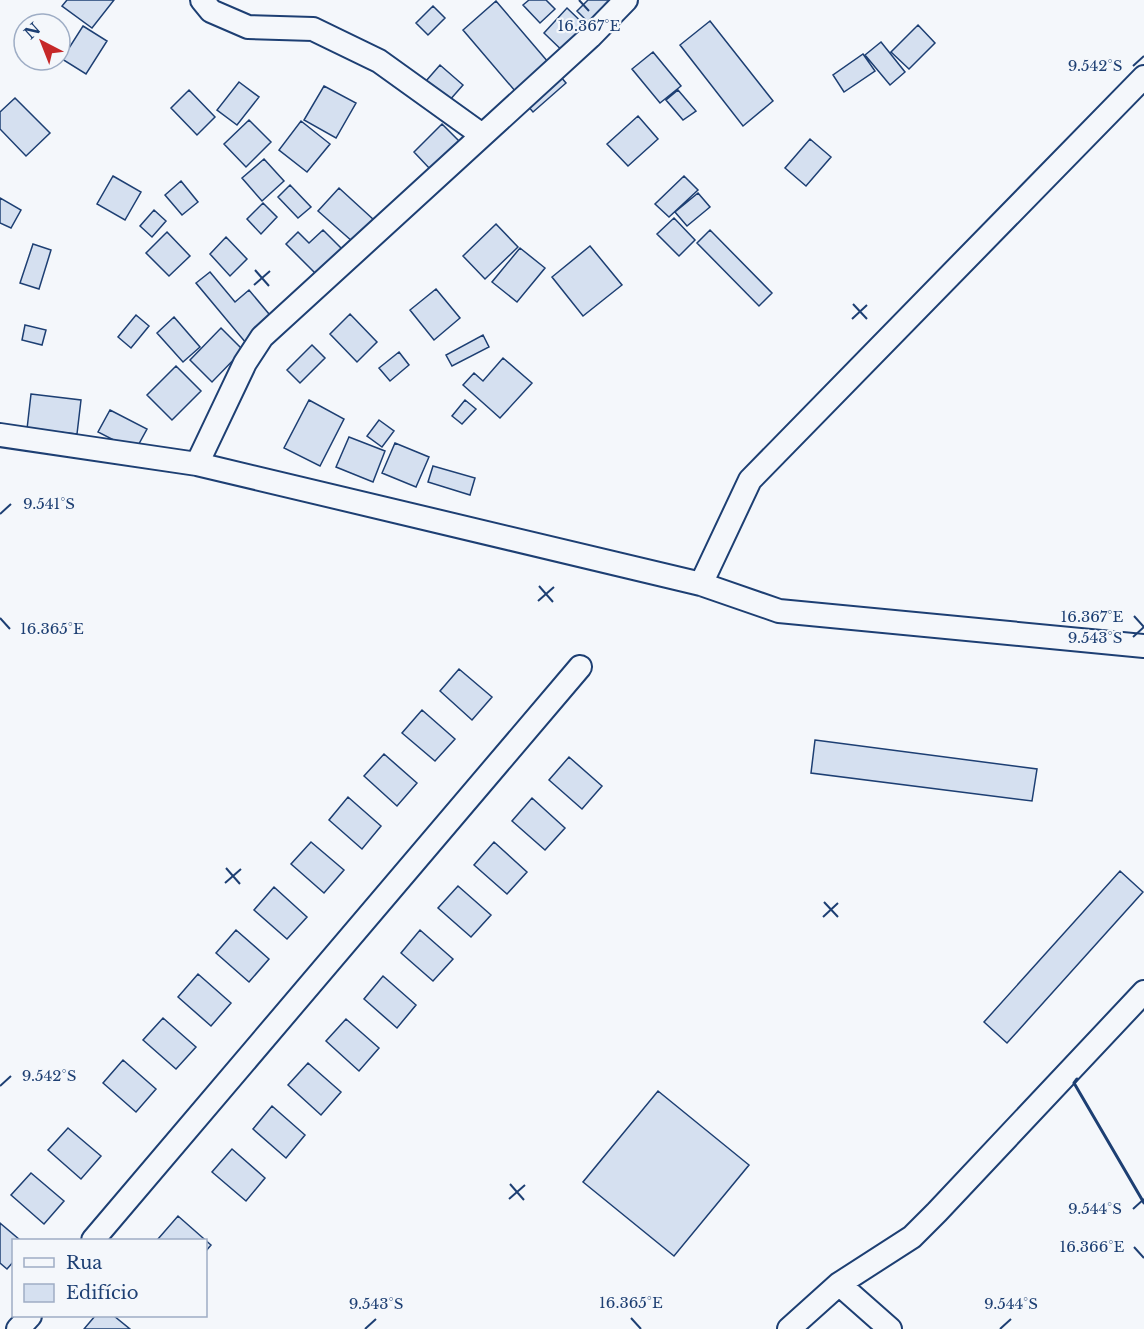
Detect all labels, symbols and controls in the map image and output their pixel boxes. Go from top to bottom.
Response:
north arrow [12,12,72,72]
text: 16.367°E [558,16,621,35]
text: N [20,18,44,43]
text: 9.542°S [1068,56,1122,75]
text: 9.541°S [23,494,75,513]
text: 16.367°E [1061,607,1124,626]
text: 16.365°E [20,619,84,638]
text: 9.543°S [1068,628,1122,647]
text: 9.542°S [22,1066,76,1085]
text: 9.544°S [1068,1199,1122,1218]
text: 16.366°E [1060,1237,1125,1256]
legend [12,1239,207,1317]
text: Rua [66,1252,102,1274]
text: Edifício [66,1282,139,1304]
text: 16.365°E [599,1293,663,1312]
text: 9.543°S [349,1294,403,1313]
text: 9.544°S [984,1294,1038,1313]

